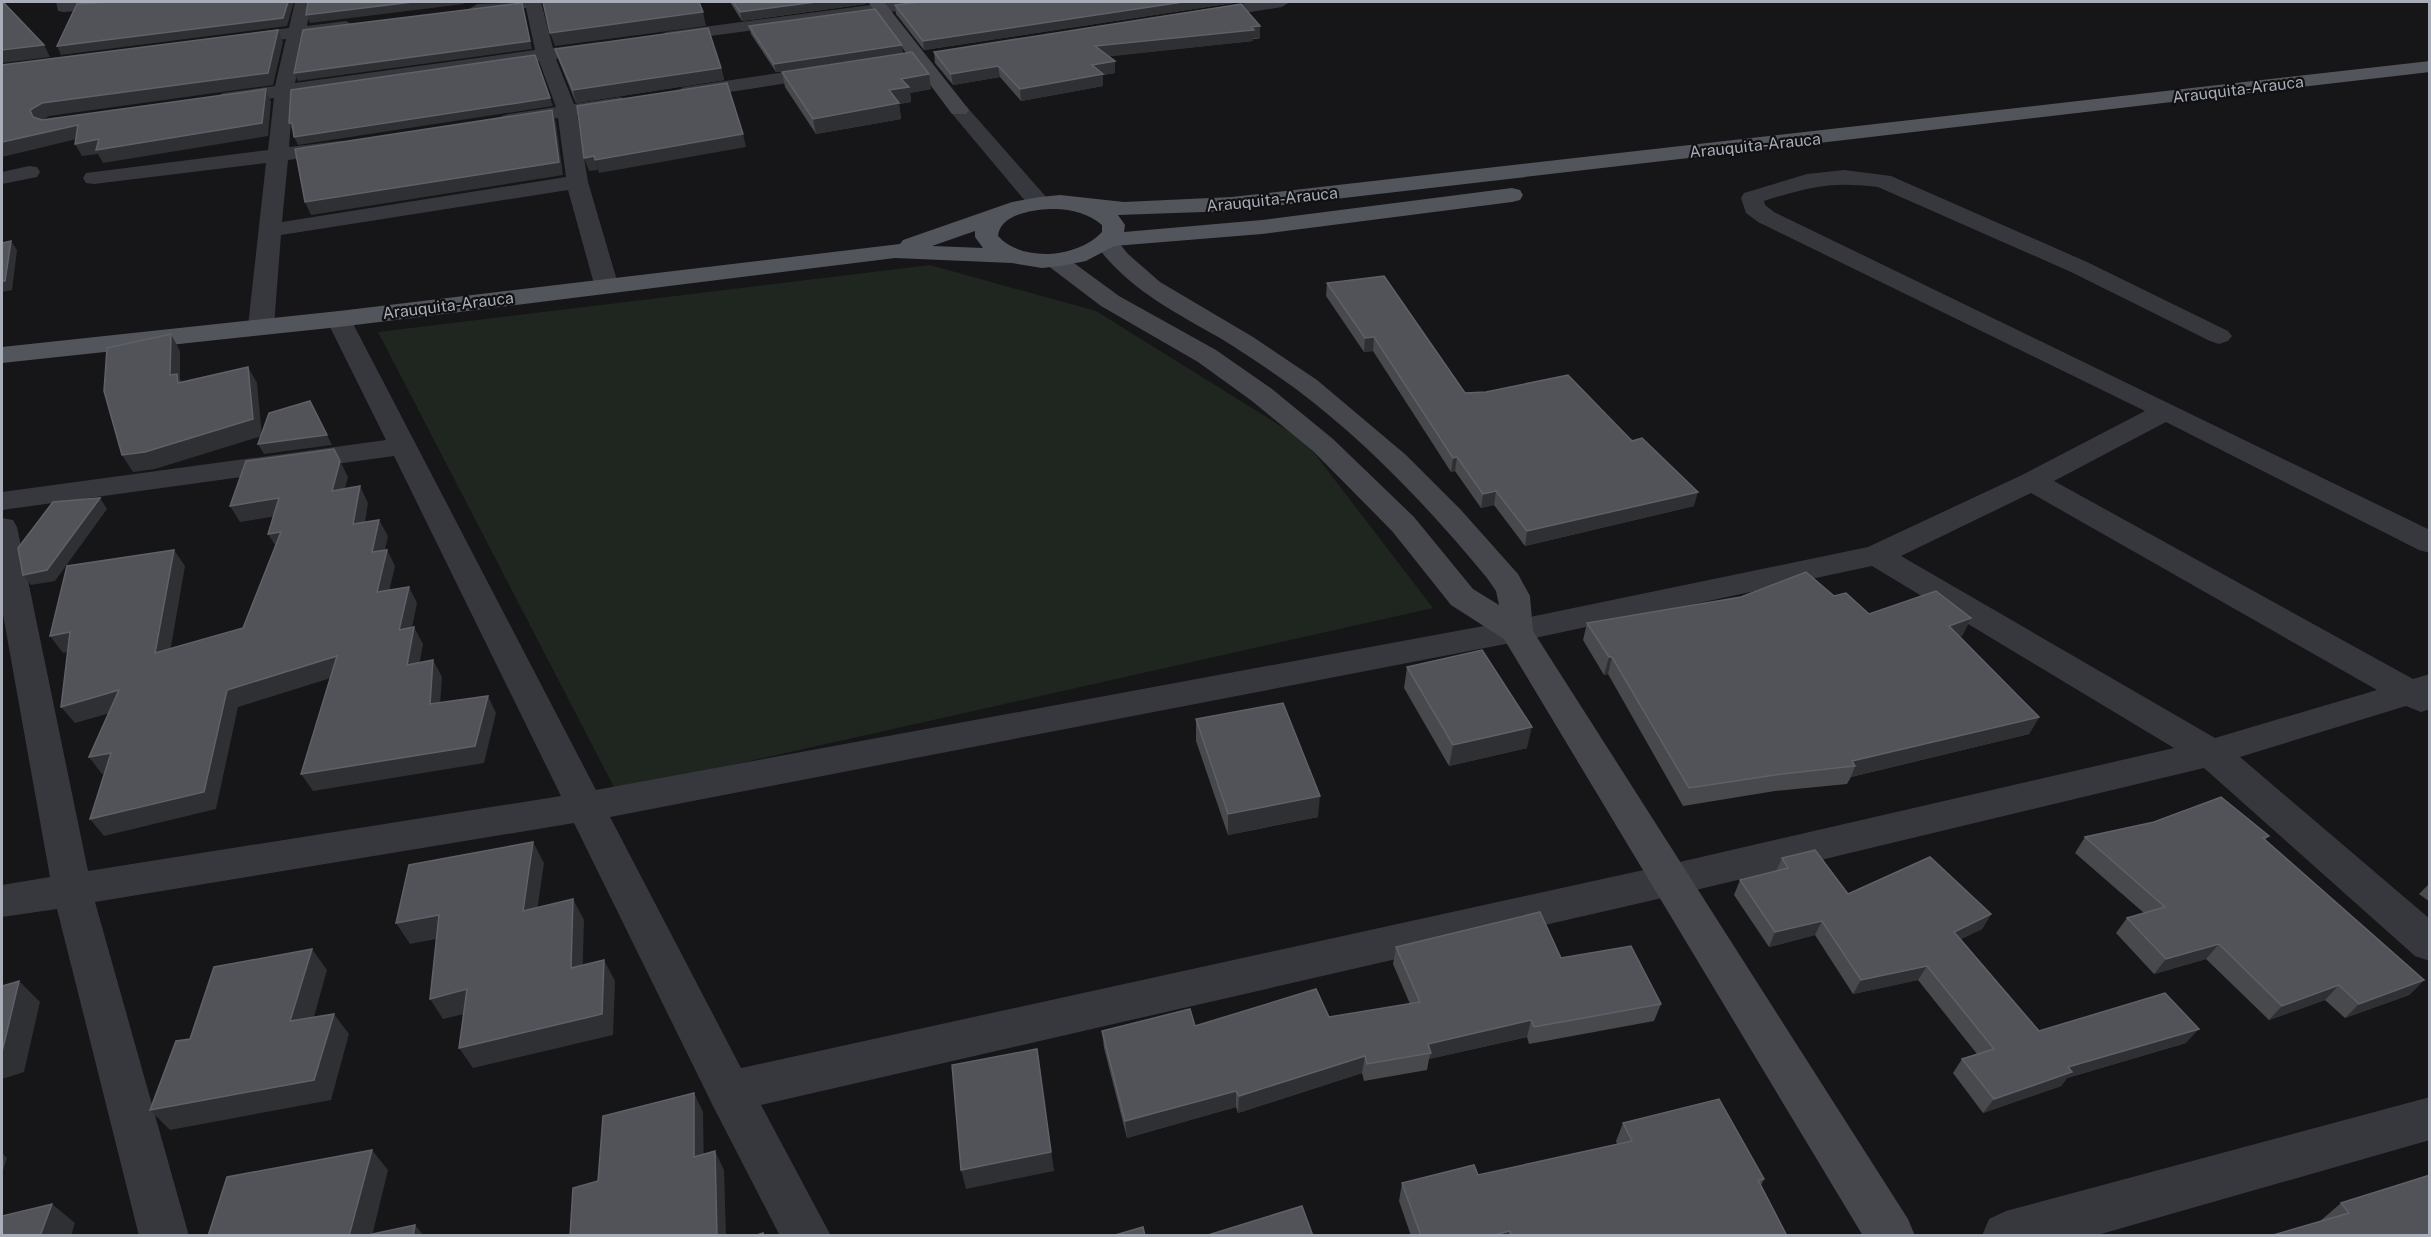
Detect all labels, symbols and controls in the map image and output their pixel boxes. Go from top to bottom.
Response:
street label: Arauquita-Arauca [2171,72,2305,107]
street label: Arauquita-Arauca [1688,129,1822,162]
street label: Arauquita-Arauca [1205,183,1339,216]
street label: Arauquita-Arauca [381,288,515,323]

